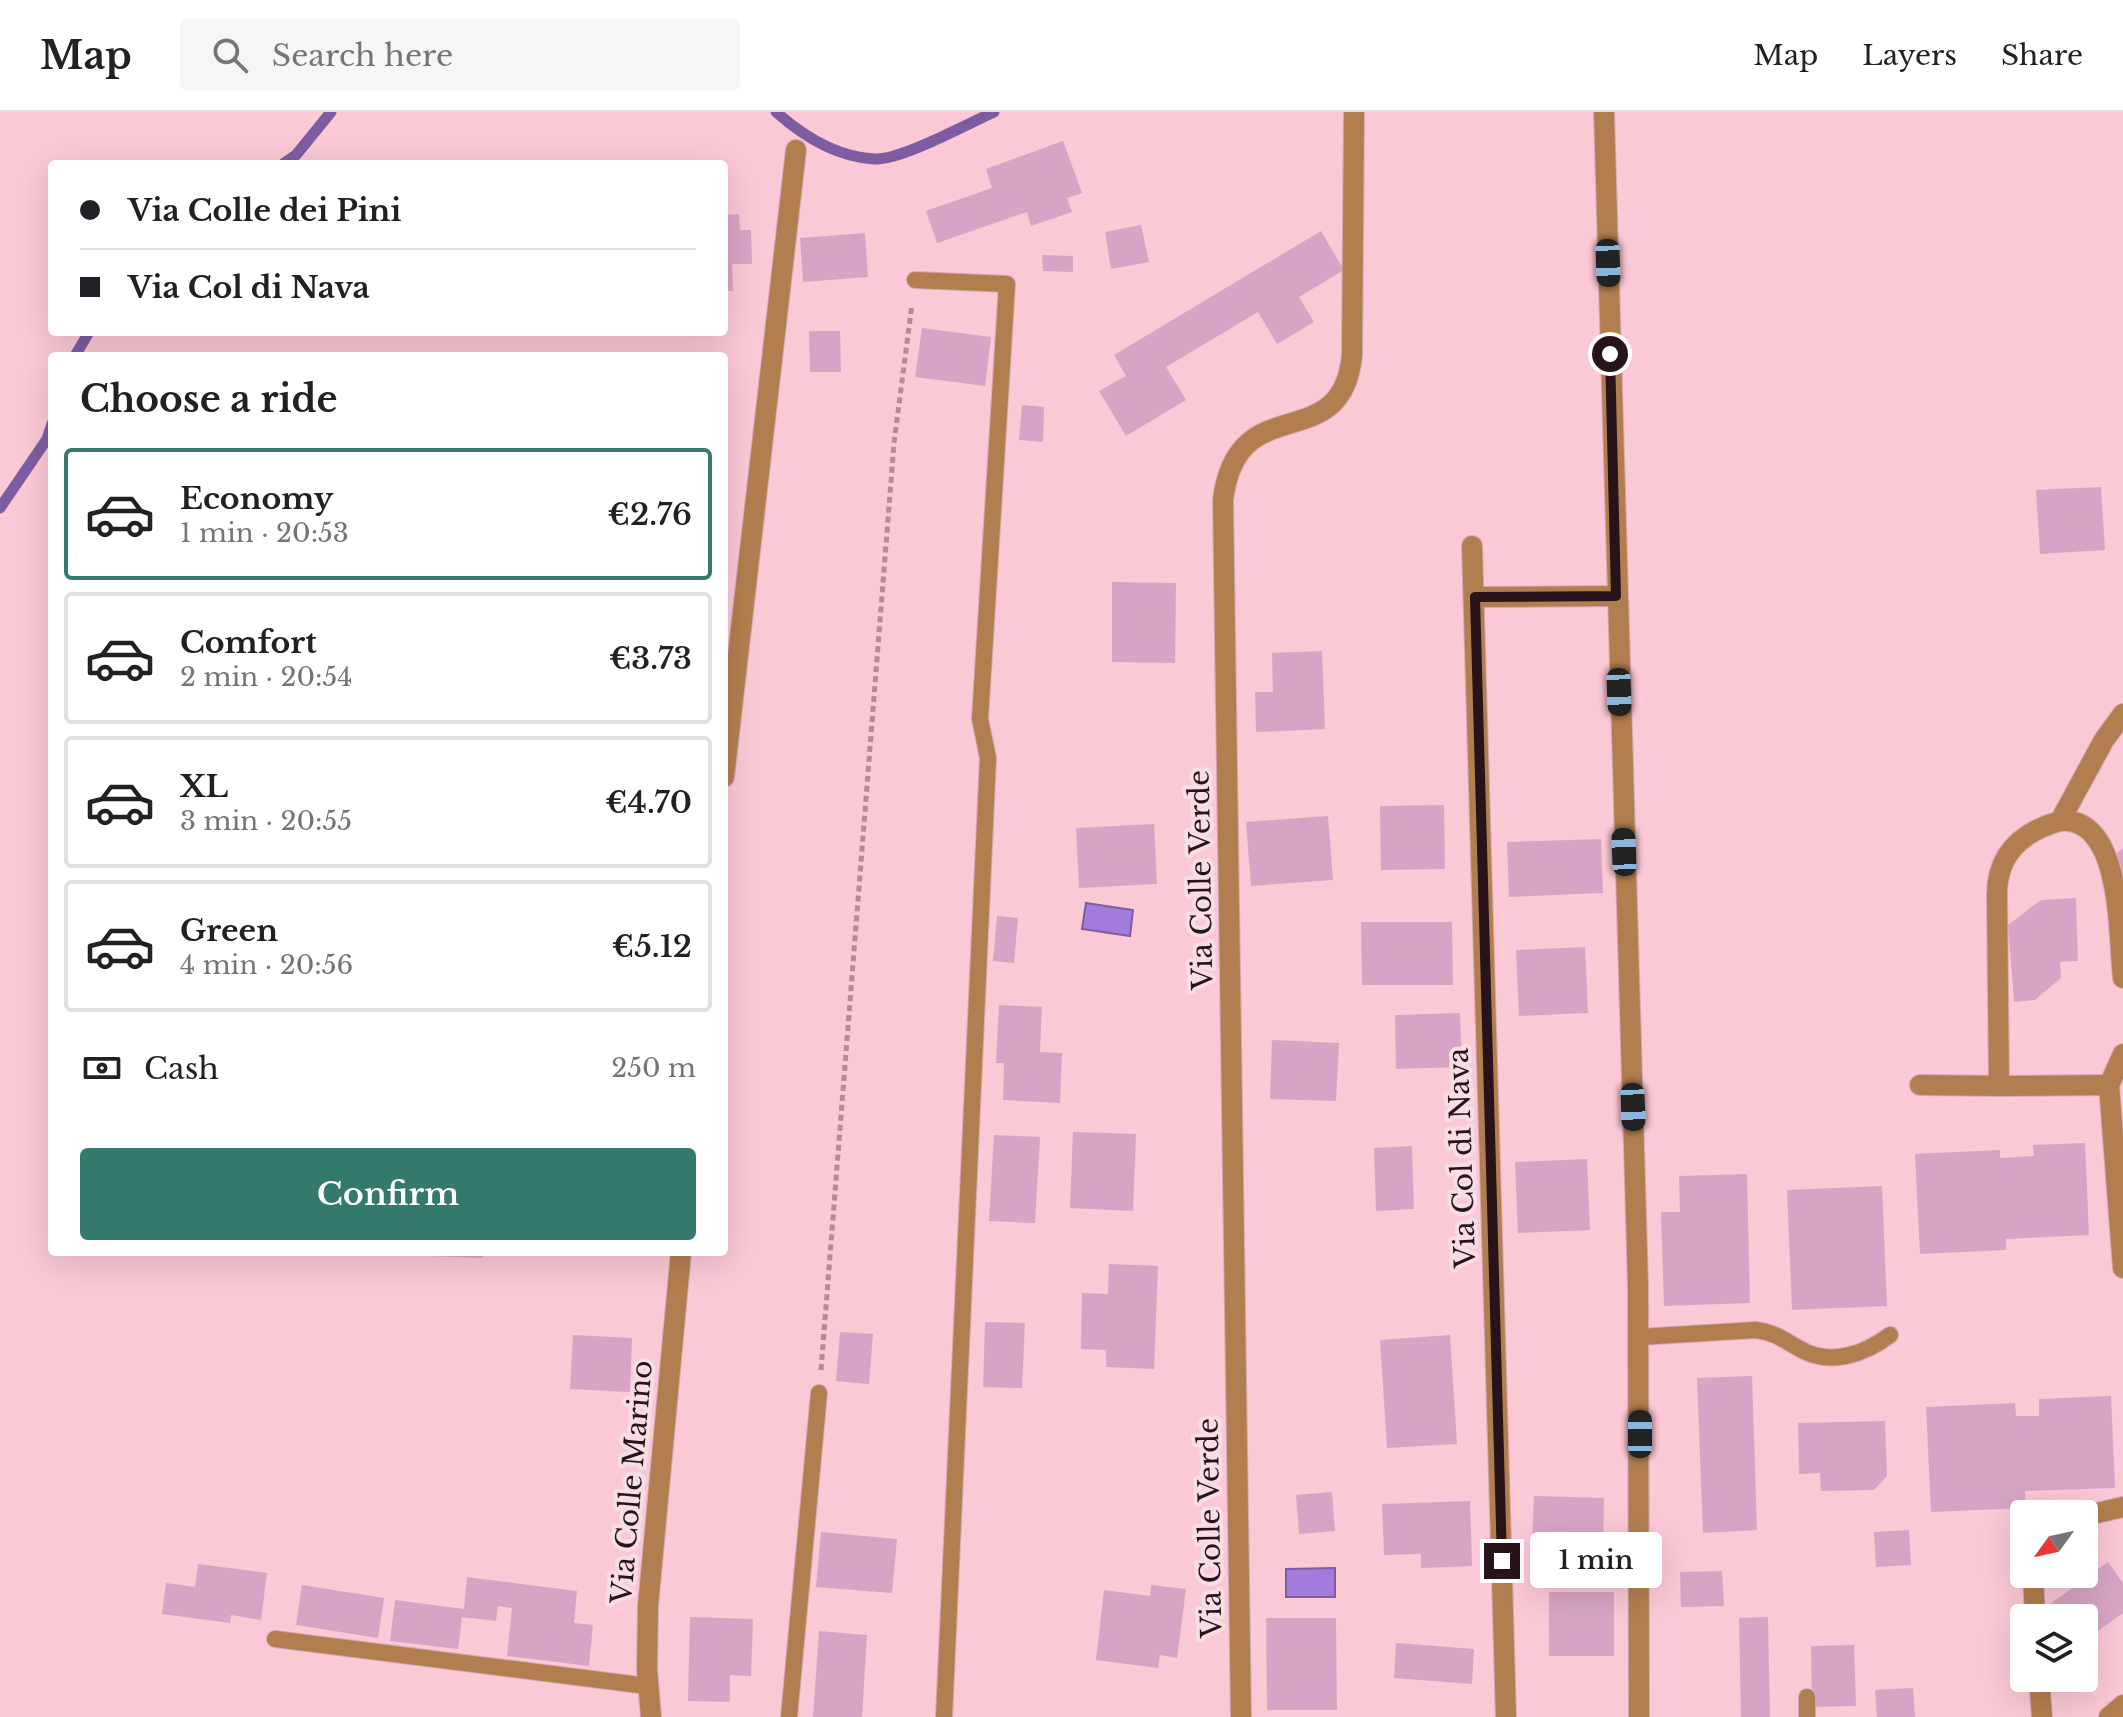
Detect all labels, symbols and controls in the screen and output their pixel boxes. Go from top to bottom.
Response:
search box [180,19,740,91]
text: Map [40,32,132,79]
icon: search [208,33,252,77]
text: Search here [272,37,453,74]
text: Map [1753,38,1818,73]
text: Layers [1862,38,1957,73]
text: Share [2001,38,2083,73]
text: Via Colle dei Pini [128,192,401,229]
car [1595,239,1621,287]
text: Via Col di Nava [128,269,370,306]
route start [1592,336,1628,372]
text: Choose a ride [80,377,337,422]
icon: car [84,478,156,550]
text: Economy [180,480,333,517]
text: €2.76 [608,496,692,533]
text: 1 min · 20:53 [180,517,349,549]
icon: car [84,622,156,694]
text: Comfort [180,624,317,661]
text: €3.73 [609,640,692,677]
text: 2 min · 20:54 [180,661,352,693]
car [1606,668,1632,716]
icon: car [84,766,156,838]
text: XL [180,768,228,805]
street label: Via Colle Verde [1182,770,1220,991]
text: €4.70 [605,784,692,821]
text: 3 min · 20:55 [180,805,352,837]
car [1611,828,1637,876]
icon: car [84,910,156,982]
text: Green [180,912,278,949]
text: €5.12 [612,928,692,965]
text: 4 min · 20:56 [180,949,353,981]
icon: cash [80,1046,124,1090]
street label: Via Col di Nava [1441,1047,1483,1270]
text: Cash [144,1050,219,1087]
text: 250 m [611,1052,696,1084]
car [1620,1083,1646,1131]
button: Confirm [80,1148,696,1240]
street label: Via Colle Marino [604,1359,660,1606]
car [1628,1410,1652,1458]
street label: Via Colle Verde [1191,1418,1229,1639]
north arrow [2010,1500,2098,1588]
map controls [2010,1500,2098,1692]
callout: 1 min [1530,1533,1662,1589]
route end [1484,1543,1520,1579]
text: 1 min [1559,1544,1633,1576]
button: layers [2010,1604,2098,1692]

